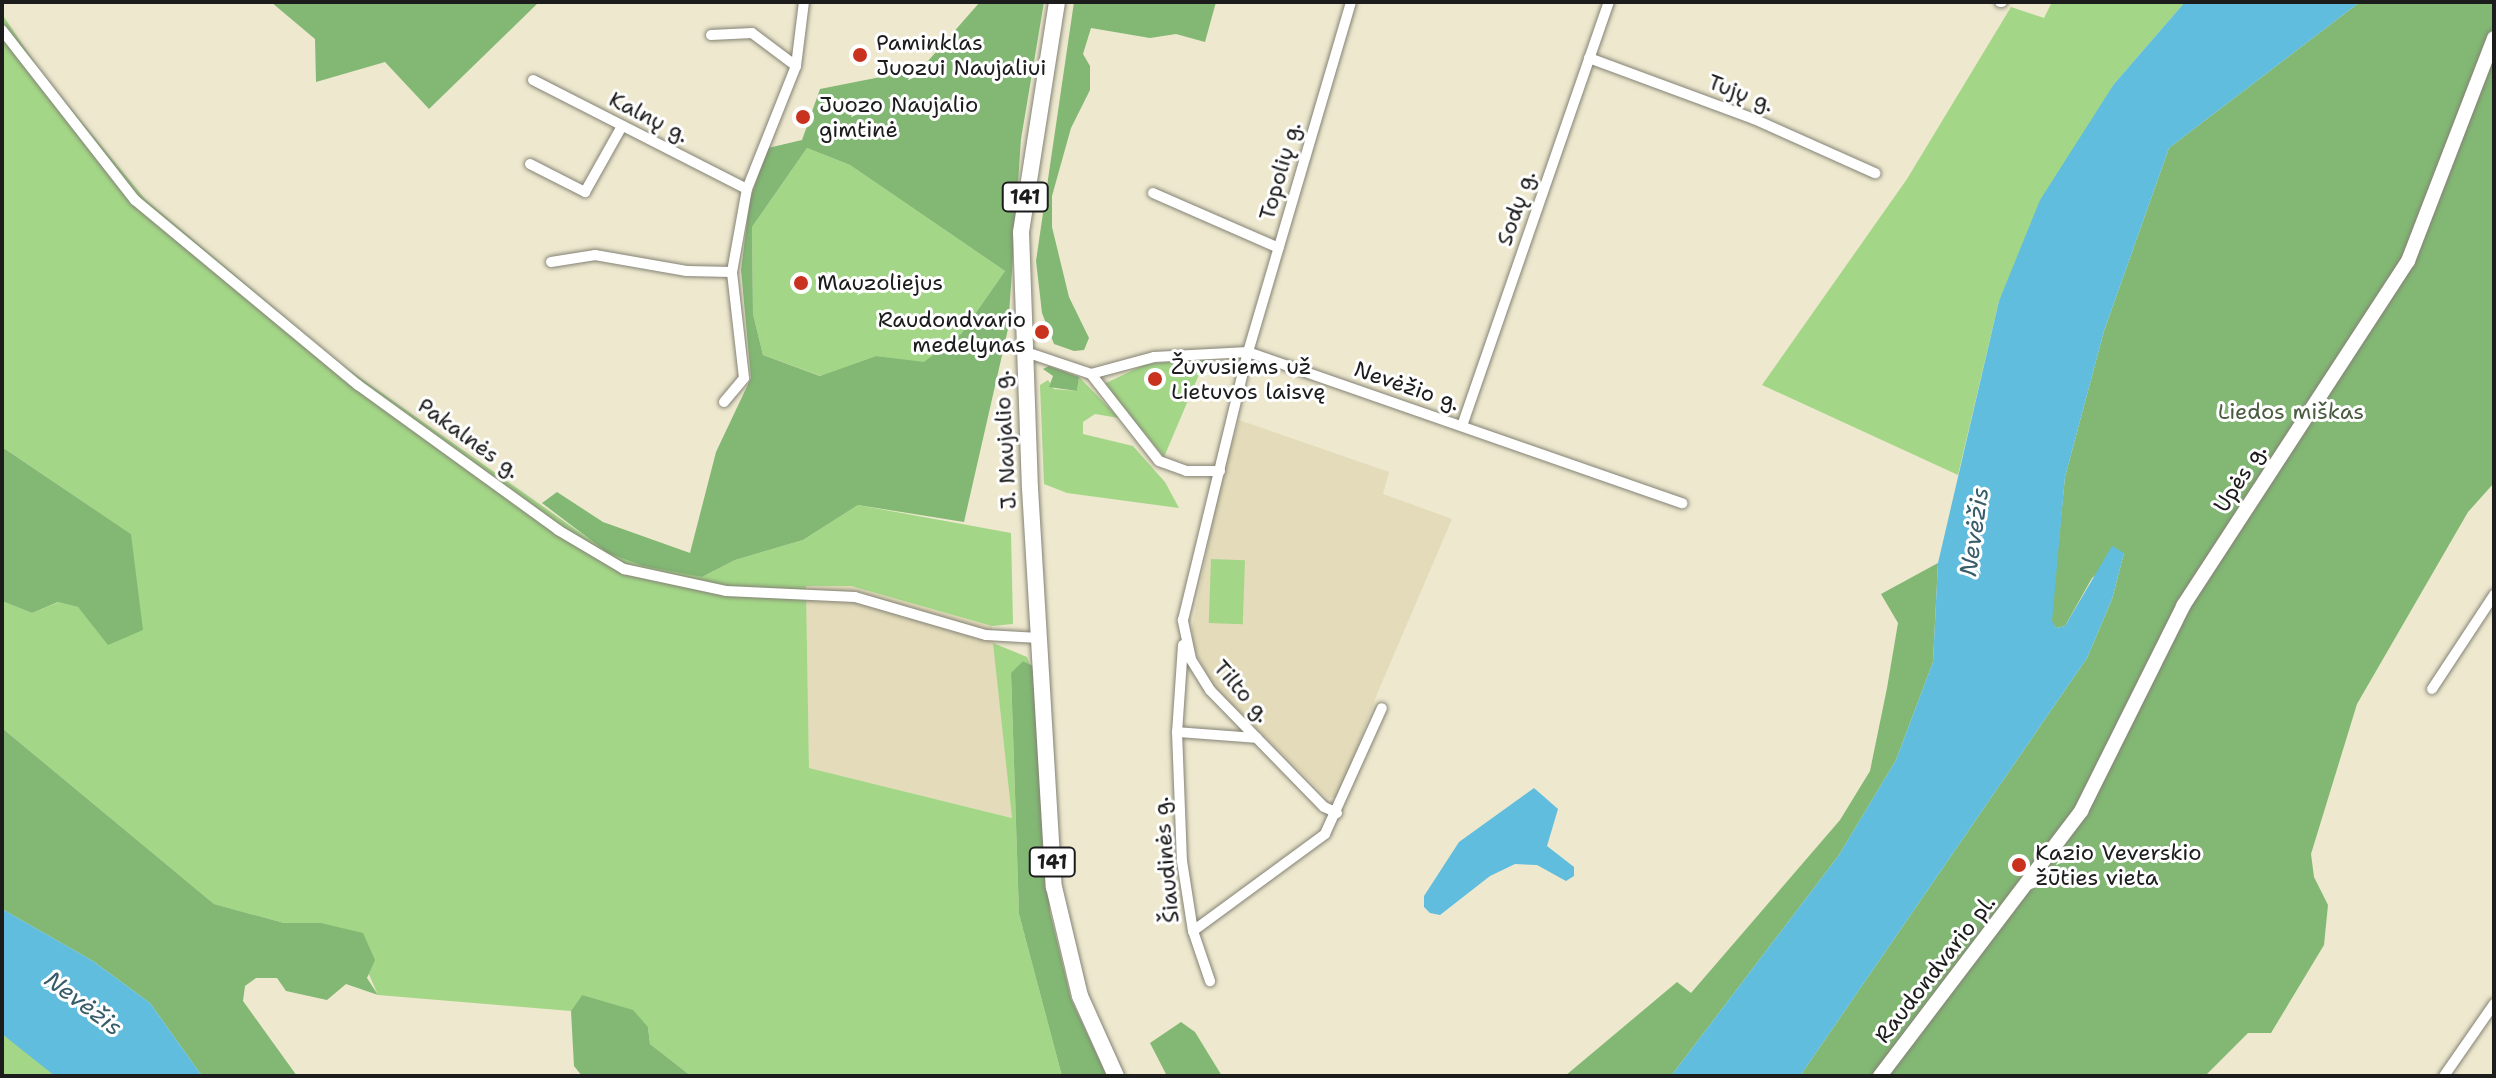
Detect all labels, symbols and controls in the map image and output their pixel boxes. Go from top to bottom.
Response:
place label: Paminklas Juozui Naujaliui [876,29,1046,80]
marker: Paminklas Juozui Naujaliui [851,46,869,64]
street label: Tujų g. [1704,68,1778,118]
street label: Kalnų g. [605,86,693,148]
place label: Juozo Naujalio gimtinė [819,91,978,142]
marker: Juozo Naujalio gimtinė [794,108,812,126]
street label: Topolių g. [1253,119,1307,223]
street label: Sodų g. [1491,167,1541,249]
road number: 141 [1001,181,1049,213]
place label: Mauzoliejus [817,270,943,296]
marker: Mauzoliejus [792,274,810,292]
place label: Raudondvario medelynas [878,306,1026,358]
marker: Raudondvario medelynas [1033,323,1051,341]
place label: Žuvusiems už Lietuvos laisvę [1171,353,1326,404]
street label: Nevėžio g. [1351,356,1463,416]
street label: J. Naujalio g. [988,370,1022,510]
marker: Žuvusiems už Lietuvos laisvę [1146,370,1164,388]
street label: Pakalnės g. [413,392,525,484]
park label: Liedos miškas [2218,399,2364,425]
street label: Upės g. [2208,439,2272,517]
water label: Nevėžis [1954,485,1996,579]
street label: Tilto g. [1208,654,1276,728]
street label: Šiaudinės g. [1147,796,1185,924]
place label: Kazio Veverskio žūties vieta [2035,839,2202,890]
road number: 141 [1028,846,1076,878]
marker: Kazio Veverskio žūties vieta [2010,856,2028,874]
street label: Raudondvario pl. [1869,890,2001,1048]
water label: Nevėžis [38,965,128,1043]

